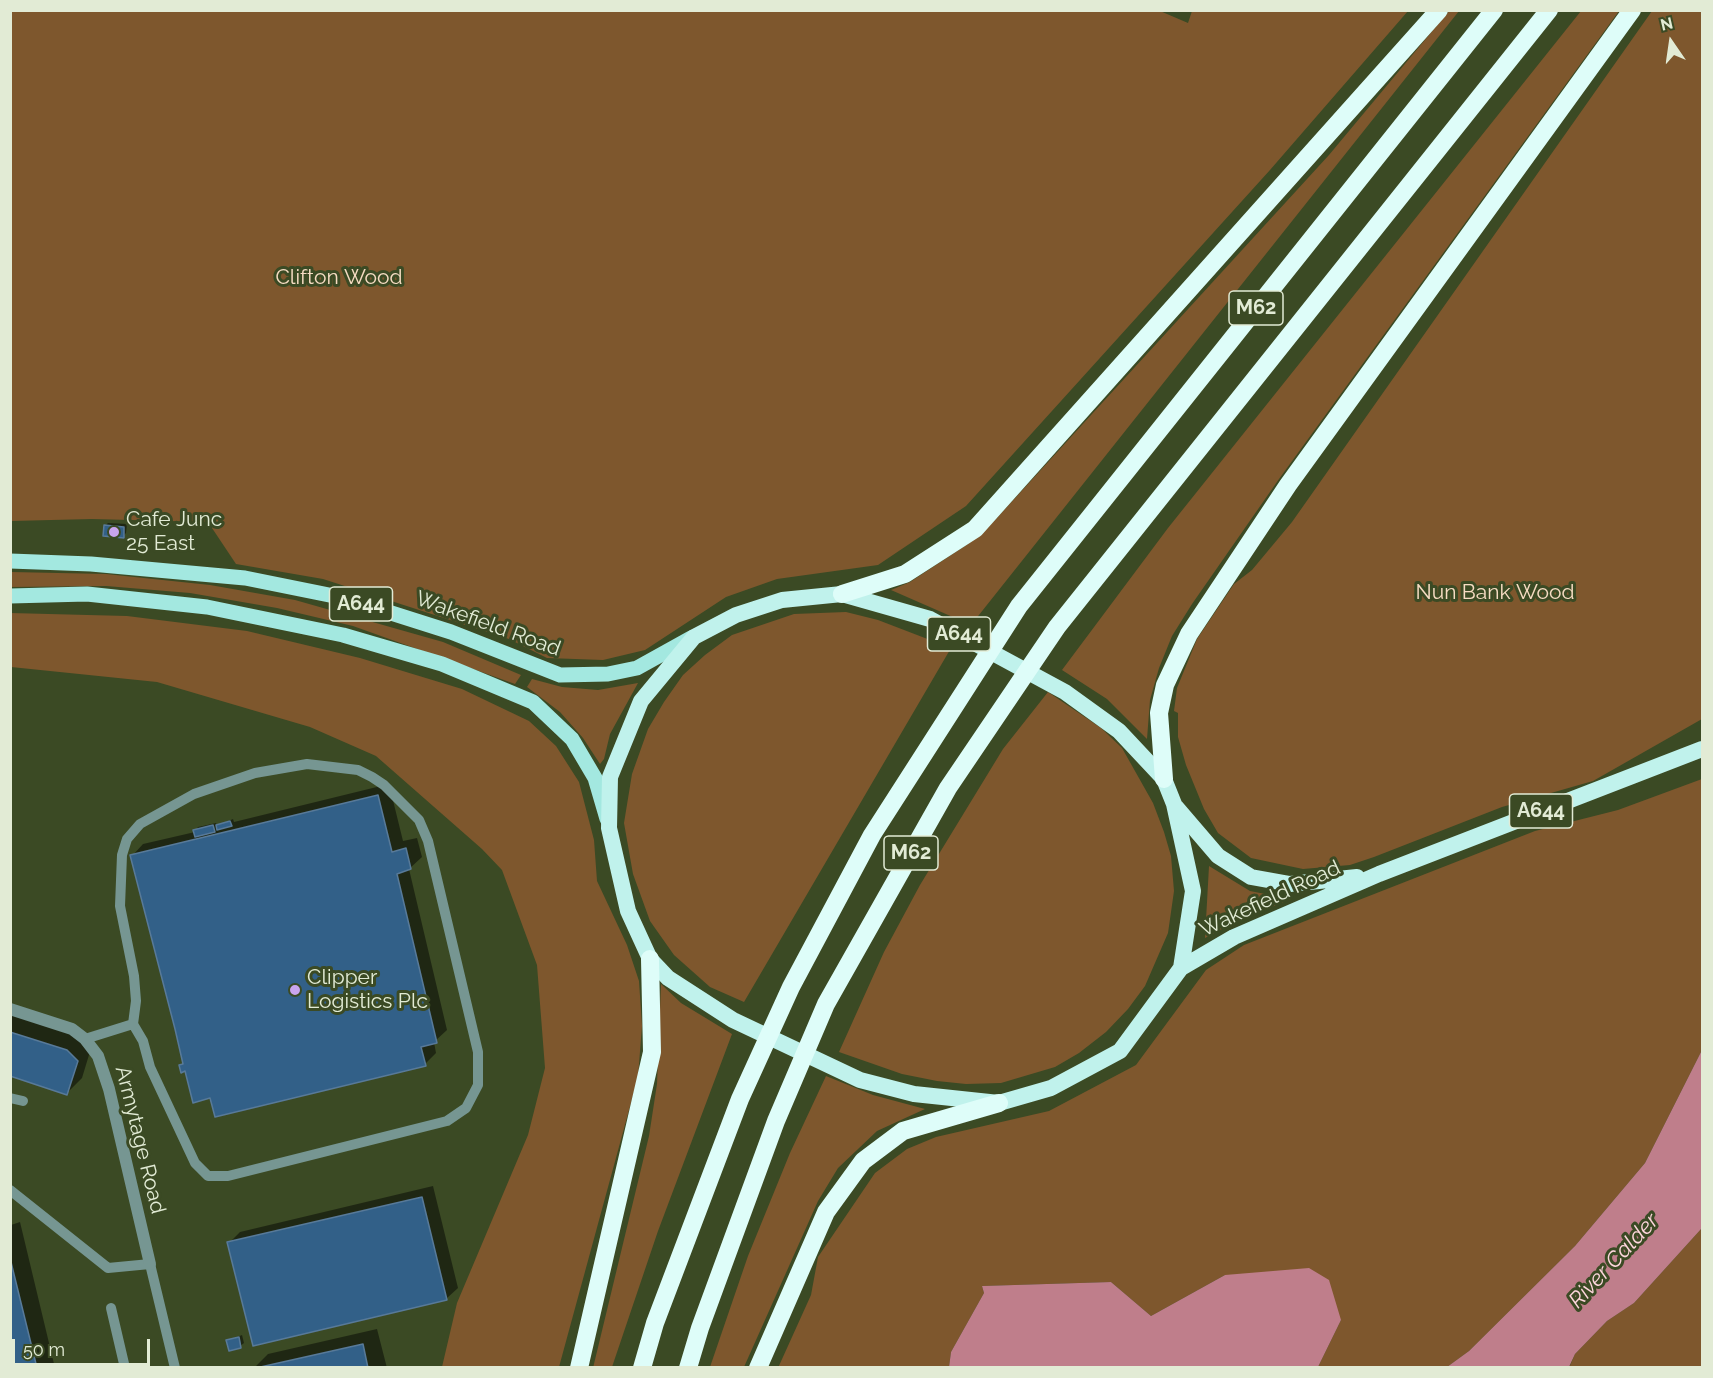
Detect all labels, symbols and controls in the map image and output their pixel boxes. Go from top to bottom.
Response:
north arrow [1641,12,1701,72]
text: N [1659,13,1675,35]
park label: Clifton Wood [275,265,403,291]
road number: M62 [1229,291,1283,325]
place label: Cafe Junc 25 East [126,507,222,557]
marker: Cafe Junc 25 East [107,525,121,539]
park label: Nun Bank Wood [1415,580,1575,606]
street label: Wakefield Road [412,586,564,662]
road number: A644 [330,587,392,621]
road number: A644 [928,617,990,651]
road number: A644 [1510,794,1572,828]
road number: M62 [884,836,938,870]
street label: Wakefield Road [1196,855,1344,943]
place label: Clipper Logistics Plc [307,965,428,1015]
marker: Clipper Logistics Plc [288,983,302,997]
street label: Armytage Road [109,1063,171,1217]
water label: River Calder [1564,1208,1664,1314]
scale bar [15,1327,153,1365]
text: 50 m [23,1339,65,1360]

